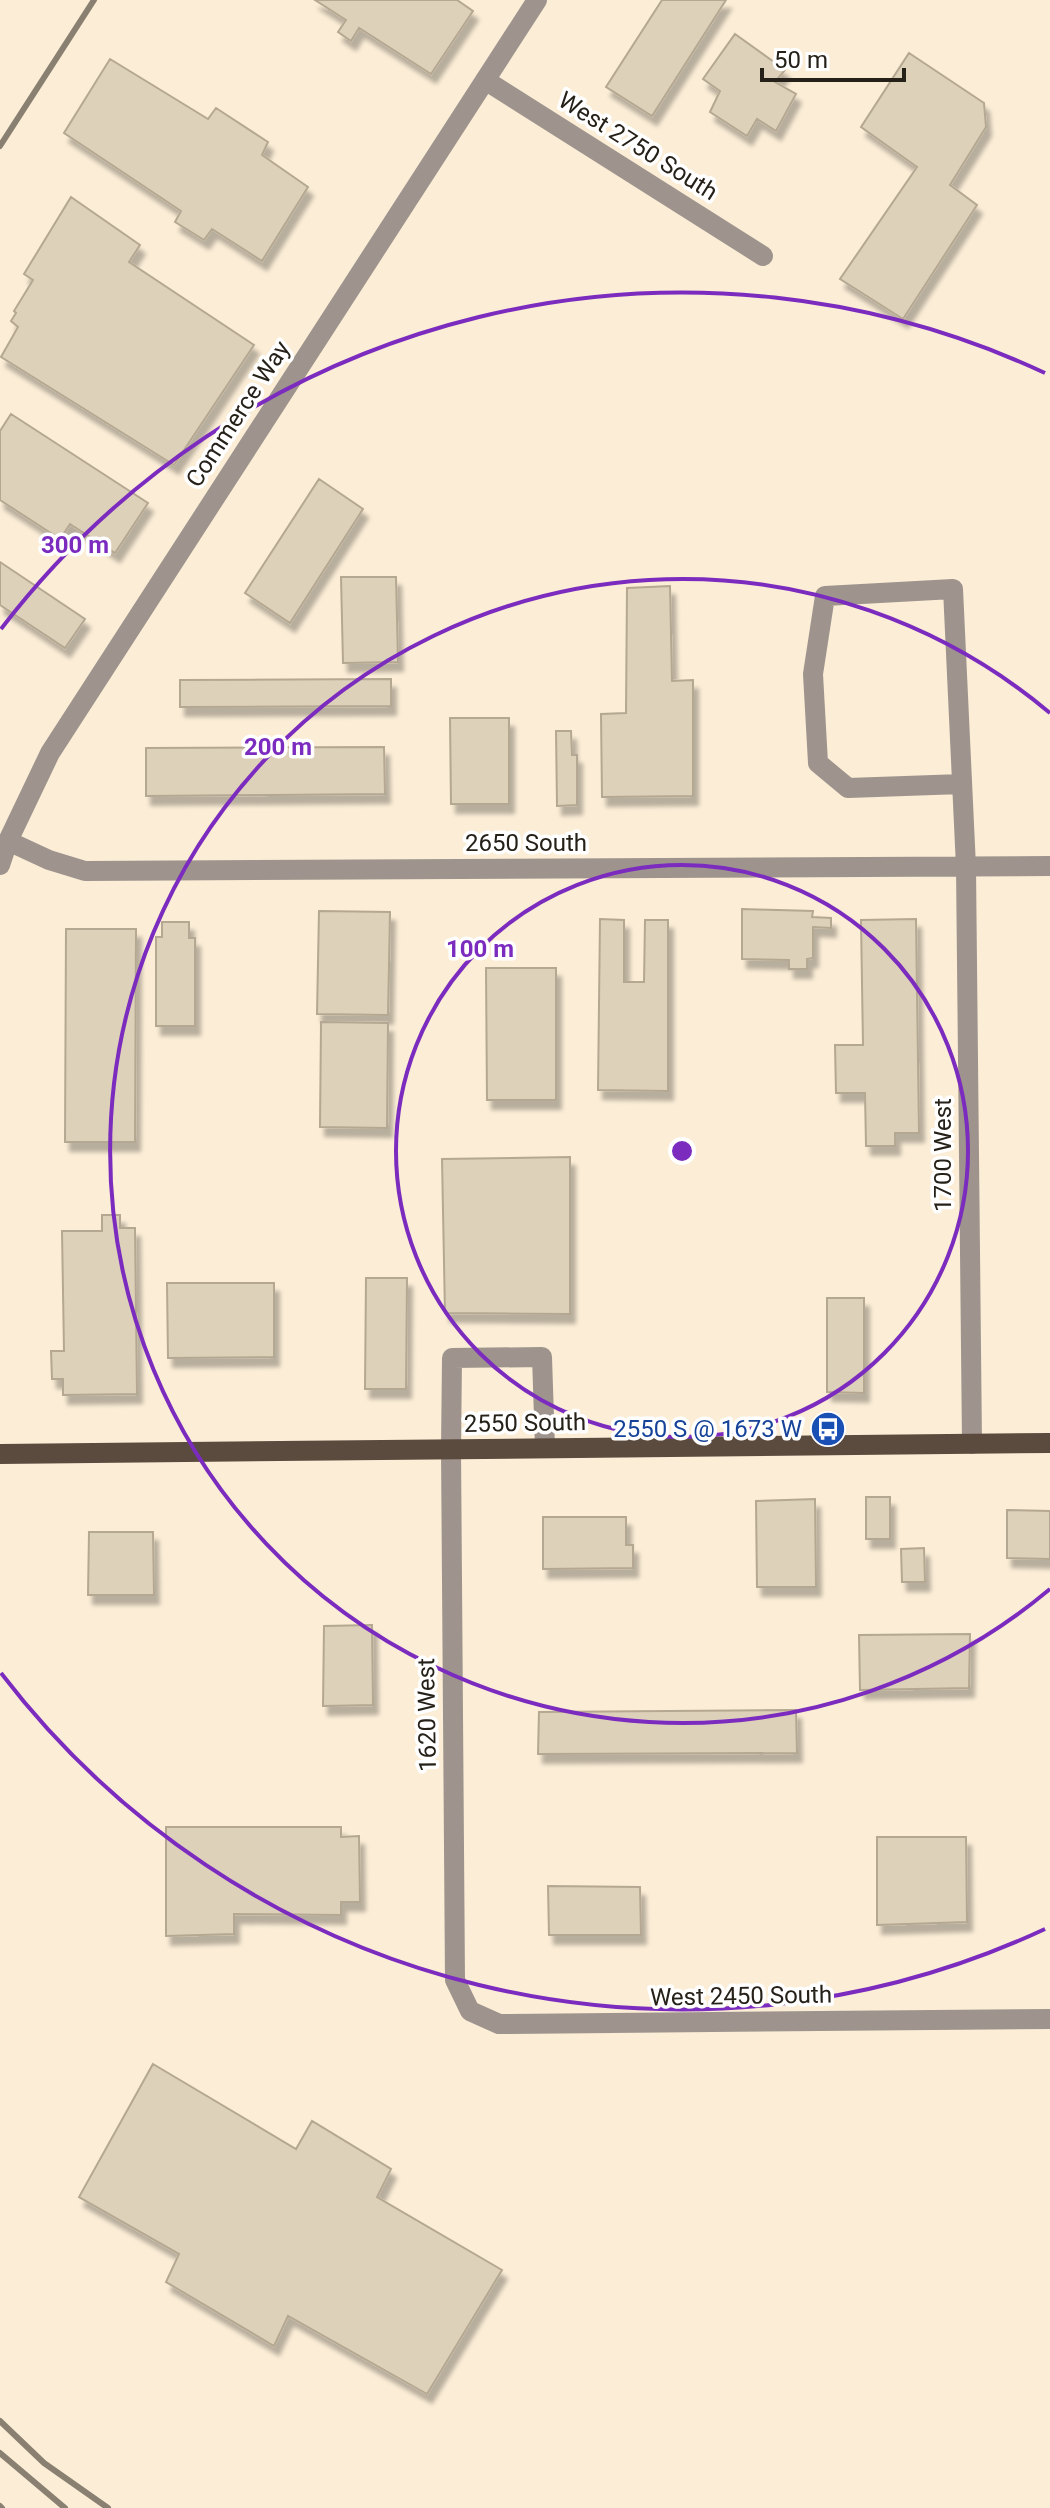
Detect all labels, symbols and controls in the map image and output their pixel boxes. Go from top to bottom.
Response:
scale bar [762,32,904,82]
text: 50 m [774,46,828,74]
street label: West 2750 South [553,86,723,206]
street label: Commerce Way [180,335,296,492]
text: 300 m [41,531,109,559]
text: 200 m [244,733,312,761]
street label: 2650 South [465,829,587,857]
text: 100 m [446,935,514,963]
street label: 1700 West [929,1098,957,1212]
centre of rings [668,1137,696,1165]
street label: 2550 South [464,1408,586,1438]
bus stop icon: 2550 S @ 1673 W [809,1410,847,1448]
place label: 2550 S @ 1673 W [613,1415,802,1443]
street label: 1620 West [412,1658,442,1772]
street label: West 2450 South [650,1980,832,2012]

